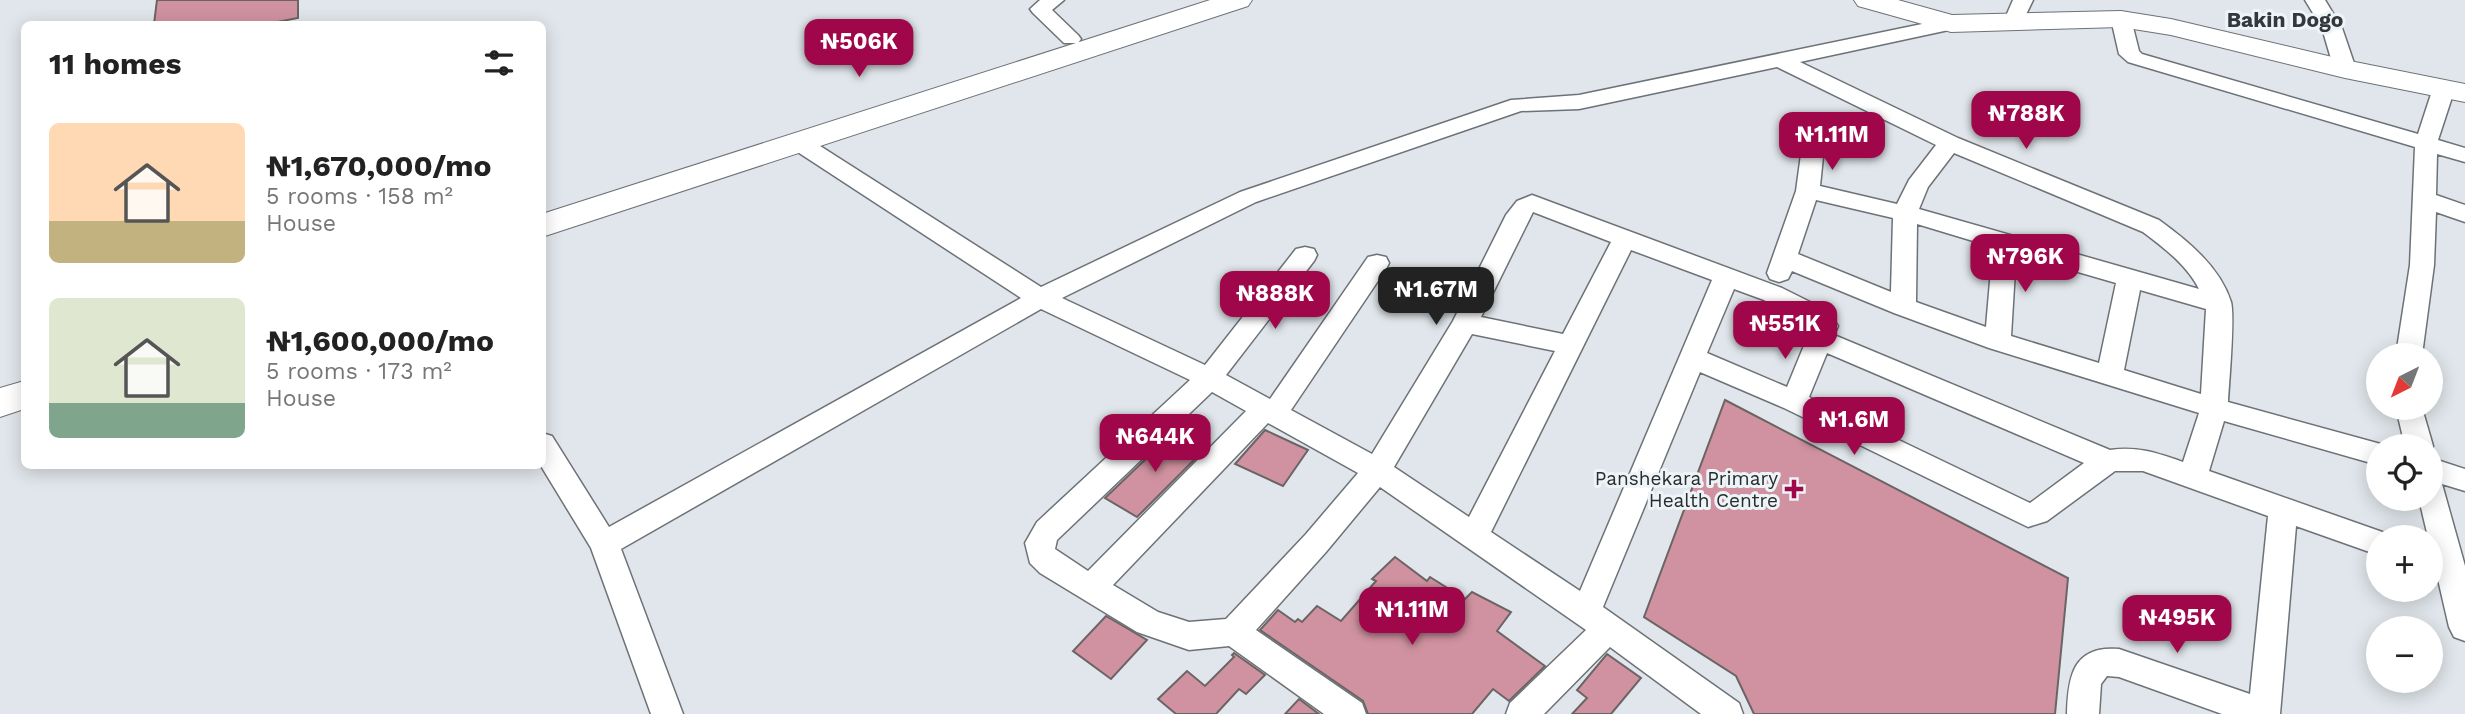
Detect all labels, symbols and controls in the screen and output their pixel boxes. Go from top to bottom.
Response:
district label: Bakin Dogo [2227,7,2343,32]
pin: ₦506K [810,20,908,79]
text: ₦506K [820,28,898,55]
icon: filters [480,44,518,82]
text: 11 homes [49,46,182,81]
pin: ₦788K [1977,92,2075,151]
text: ₦788K [1987,100,2065,127]
pin: ₦1.11M [1775,113,1889,172]
text: ₦1.11M [1795,121,1869,148]
text: ₦1,670,000/mo [266,148,491,183]
icon: home [105,151,189,235]
text: 5 rooms · 158 m² [266,183,453,210]
text: House [266,210,336,237]
pin: ₦796K [1976,234,2074,294]
text: ₦796K [1986,243,2064,270]
pin: ₦1.67M [1379,268,1493,327]
pin: ₦888K [1226,272,1324,331]
text: ₦1.67M [1394,276,1478,303]
text: ₦888K [1236,280,1314,307]
pin: ₦551K [1736,302,1834,361]
text: ₦551K [1749,310,1821,337]
text: ₦1,600,000/mo [266,323,494,358]
icon: home [105,326,189,410]
north arrow [2366,343,2443,420]
map controls [2366,343,2443,693]
text: 5 rooms · 173 m² [266,358,452,385]
text: House [266,385,336,412]
pin: ₦1.6M [1805,398,1903,457]
text: ₦1.6M [1819,406,1889,433]
pin: ₦644K [1106,414,1204,474]
text: ₦644K [1116,423,1194,450]
button: locate [2366,434,2443,511]
place label: Panshekara Primary Health Centre [1595,467,1778,512]
marker: Panshekara Primary Health Centre [1784,479,1804,499]
button: + [2366,525,2443,602]
pin: ₦1.11M [1355,588,1469,647]
text: ₦1.11M [1375,596,1449,623]
pin: ₦495K [2128,596,2226,655]
text: ₦495K [2138,604,2216,631]
button: − [2366,616,2443,693]

